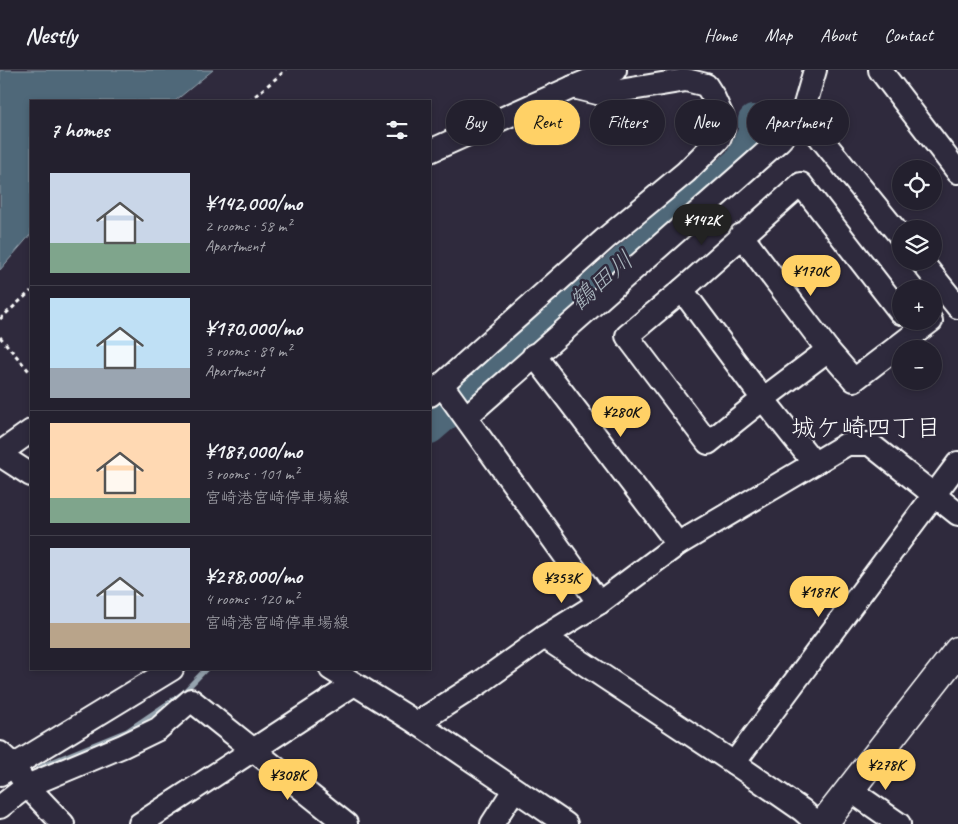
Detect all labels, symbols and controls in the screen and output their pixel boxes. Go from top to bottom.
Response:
text: Nestly [25,20,77,50]
text: Home [704,24,737,46]
text: Map [765,24,792,46]
text: About [820,24,856,46]
text: Contact [884,24,933,46]
chip: Buy [446,100,504,145]
chip: Rent [514,100,580,145]
chip: Filters [590,100,665,145]
chip: New [675,100,737,145]
chip: Apartment [747,100,849,145]
icon: filters [383,116,411,144]
text: 7 homes [50,117,109,143]
map controls [892,160,942,390]
button: locate [892,160,942,210]
text: ¥142,000/mo [205,190,302,216]
icon: home [90,193,150,253]
pin: ¥142K [667,204,737,246]
text: ¥142K [684,210,720,230]
text: 2 rooms · 58 m² [205,216,291,236]
button: layers [892,220,942,270]
text: Apartment [205,236,264,256]
water label: 鶴田川 [563,244,640,317]
pin: ¥170K [776,254,846,297]
text: ¥170K [793,261,829,281]
button: + [892,280,942,330]
text: ¥170,000/mo [205,315,302,341]
icon: home [90,318,150,378]
button: − [892,340,942,390]
text: 3 rooms · 89 m² [205,341,291,361]
text: Apartment [205,361,264,381]
pin: ¥280K [586,396,656,438]
text: ¥280K [603,402,639,422]
district label: 城ケ崎四丁目 [791,412,941,444]
text: ¥187,000/mo [205,438,302,464]
icon: home [90,443,150,503]
text: 3 rooms · 101 m² [205,464,299,484]
text: 宮崎港宮崎停車場線 [205,488,349,508]
pin: ¥353K [527,562,597,604]
text: ¥278,000/mo [205,563,302,589]
icon: home [90,568,150,628]
text: ¥353K [544,568,580,588]
pin: ¥187K [784,576,854,618]
text: ¥187K [801,582,837,602]
text: 4 rooms · 120 m² [205,589,299,609]
text: 宮崎港宮崎停車場線 [205,613,349,633]
pin: ¥278K [851,748,921,791]
text: ¥278K [868,755,904,775]
pin: ¥308K [253,758,323,801]
text: ¥308K [270,765,306,785]

